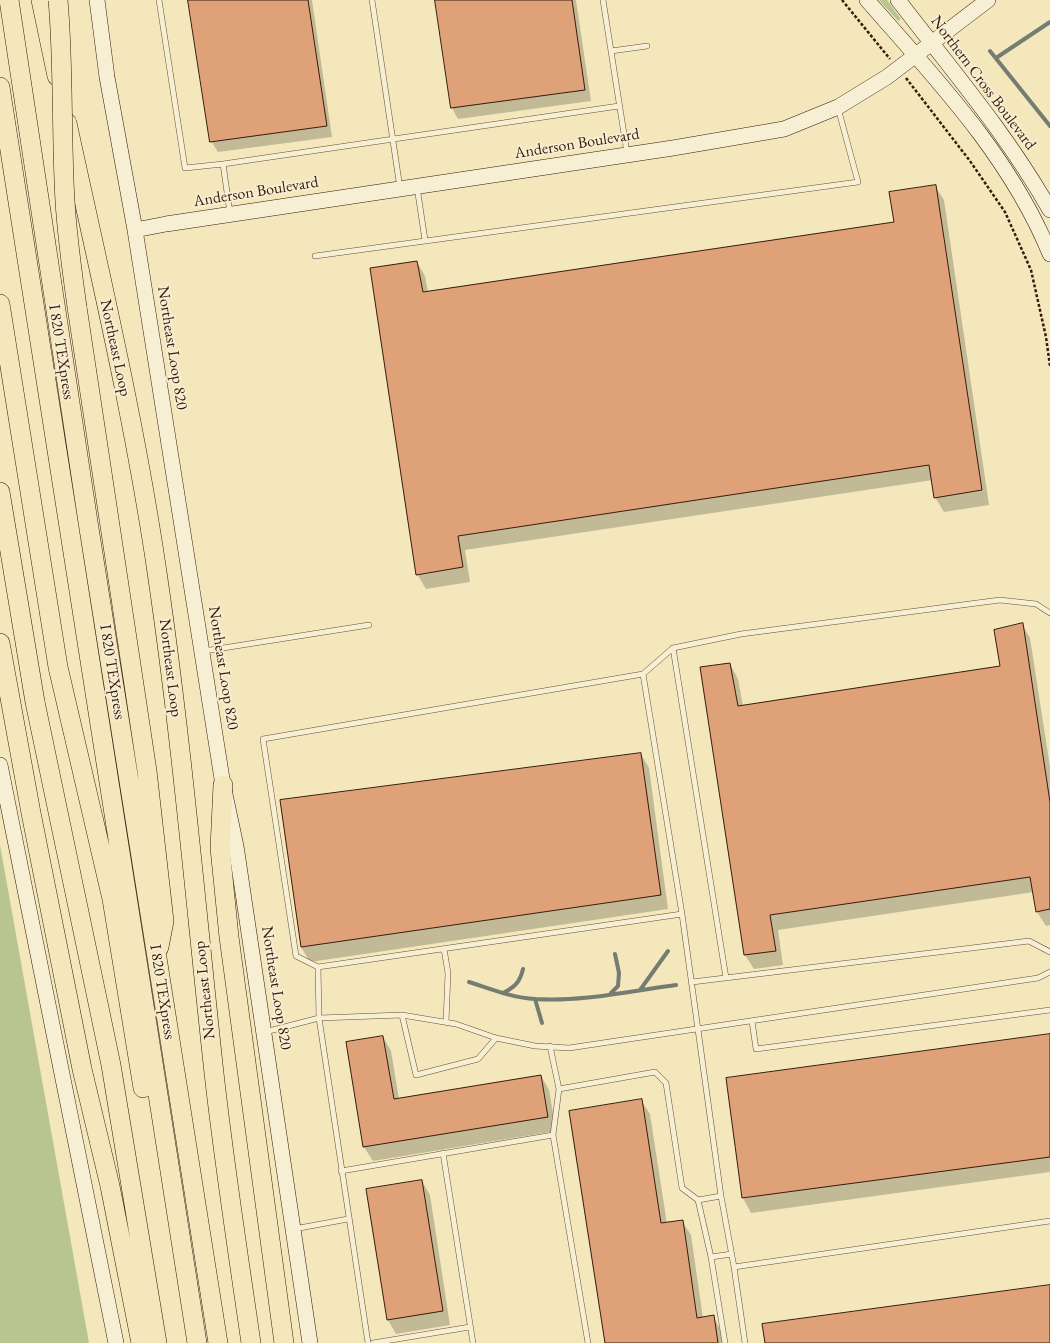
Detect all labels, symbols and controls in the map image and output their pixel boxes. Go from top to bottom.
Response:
street label: Northern Cross Boulevard [926,12,1040,154]
street label: Anderson Boulevard [513,125,641,163]
street label: Anderson Boulevard [192,173,320,211]
street label: Northeast Loop 820 [153,285,191,411]
street label: Northeast Loop [95,298,135,398]
street label: I 820 TEXpress [44,303,78,401]
street label: Northeast Loop 820 [204,605,242,731]
street label: Northeast Loop [154,618,186,718]
street label: I 820 TEXpress [95,623,129,721]
street label: Northeast Loop 820 [257,925,295,1051]
street label: Northeast Loop [190,940,220,1040]
street label: I 820 TEXpress [145,943,179,1041]

